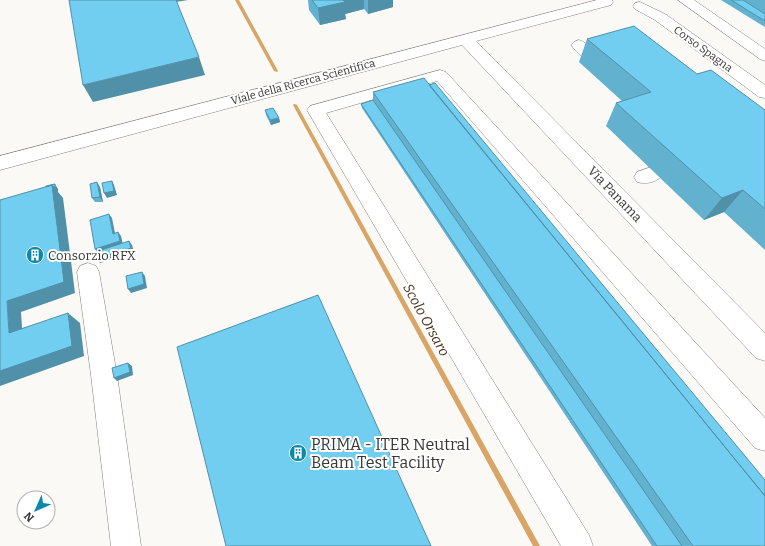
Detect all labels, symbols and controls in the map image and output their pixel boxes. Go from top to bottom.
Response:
street label: Corso Spagna [671,23,735,75]
street label: Viale della Ricerca Scientifica [229,56,377,108]
street label: Via Panama [585,163,645,225]
building icon: Consorzio RFX [25,245,45,265]
place label: Consorzio RFX [48,248,136,263]
water label: Scolo Orsaro [399,281,453,359]
place label: PRIMA - ITER Neutral Beam Test Facility [311,435,470,472]
building icon: PRIMA - ITER Neutral Beam Test Facility [288,443,308,463]
north arrow [16,490,56,530]
text: N [21,509,37,524]

